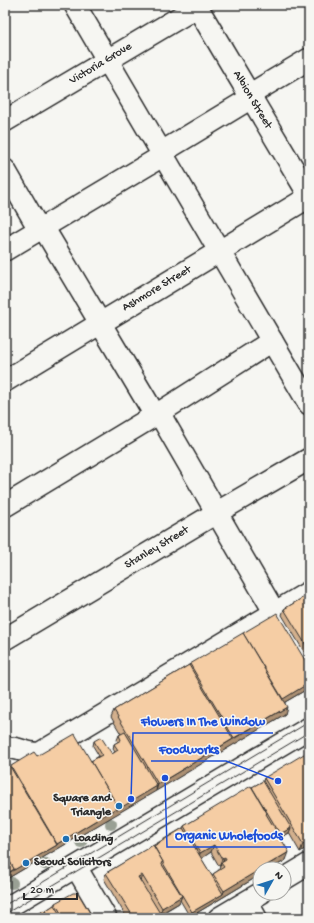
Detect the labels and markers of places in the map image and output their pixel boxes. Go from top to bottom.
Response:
callout: Flowers In The Window [133,708,273,733]
callout: Foodworks [151,736,226,761]
place label: Square and Triangle [53,792,113,820]
marker: Square and Triangle [114,801,124,811]
callout: Organic Wholefoods [167,822,291,847]
place label: Loading [74,832,114,846]
marker: Loading [61,834,71,844]
place label: Seoud Solicitors [34,856,112,870]
marker: Seoud Solicitors [21,858,31,868]

